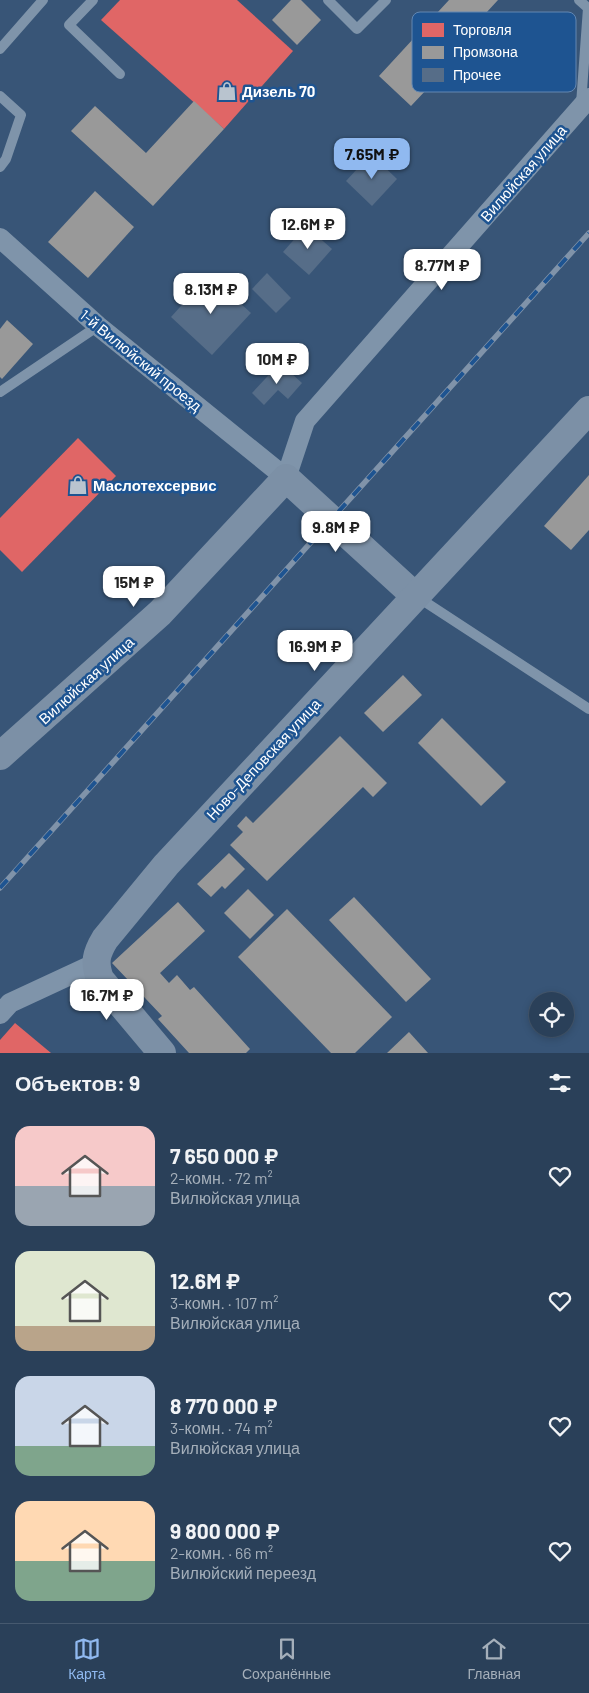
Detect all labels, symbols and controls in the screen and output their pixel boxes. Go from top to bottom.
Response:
legend [412,12,576,92]
text: Торговля [453,21,511,38]
text: Промзона [453,43,518,60]
text: Прочее [453,66,501,83]
shop icon: Дизель 70 [216,80,238,102]
place label: Дизель 70 [242,82,315,100]
street label: Вилюйская улица [476,121,570,225]
pin: 7.65M ₽ [326,138,418,180]
text: 7.65M ₽ [345,144,399,163]
pin: 12.6M ₽ [262,208,354,250]
text: 12.6M ₽ [281,214,335,233]
pin: 8.77M ₽ [396,248,488,291]
text: 8.77M ₽ [415,255,469,274]
pin: 8.13M ₽ [165,272,257,315]
text: 8.13M ₽ [184,279,238,298]
street label: 1-й Вилюйский проезд [77,305,206,415]
pin: 10M ₽ [242,342,312,385]
text: 10M ₽ [257,349,297,368]
shop icon: Маслотехсервис [67,474,89,496]
place label: Маслотехсервис [93,476,217,494]
pin: 9.8M ₽ [295,510,377,553]
text: 9.8M ₽ [312,517,360,536]
pin: 15M ₽ [99,566,169,608]
text: 15M ₽ [114,572,154,591]
pin: 16.9M ₽ [269,630,361,672]
street label: Вилюйская улица [35,632,138,727]
text: 16.9M ₽ [289,636,341,655]
street label: Ново-Деповская улица [202,694,324,823]
pin: 16.7M ₽ [61,978,153,1021]
text: 16.7M ₽ [81,985,133,1004]
map controls [529,992,574,1037]
button: locate [529,992,574,1037]
icon: filters [546,1069,574,1097]
text: Объектов: 9 [15,1070,140,1095]
text: 7 650 000 ₽ [170,1143,278,1168]
icon: home [55,1146,115,1206]
icon: heart [546,1162,574,1190]
text: 2-комн. · 72 m² [170,1168,273,1187]
text: Вилюйская улица [170,1188,300,1207]
text: 12.6M ₽ [170,1268,240,1293]
icon: home [55,1271,115,1331]
icon: heart [546,1287,574,1315]
text: 3-комн. · 107 m² [170,1293,279,1312]
text: Вилюйская улица [170,1313,300,1332]
text: 8 770 000 ₽ [170,1393,277,1418]
icon: home [55,1396,115,1456]
icon: heart [546,1412,574,1440]
text: 3-комн. · 74 m² [170,1418,273,1437]
text: Вилюйская улица [170,1438,300,1457]
text: 9 800 000 ₽ [170,1518,280,1543]
icon: home [55,1521,115,1581]
icon: heart [546,1537,574,1565]
text: 2-комн. · 66 m² [170,1543,273,1562]
text: Вилюйский переезд [170,1563,316,1582]
tab: Карта [68,1635,106,1682]
tab: Сохранённые [242,1635,331,1682]
tab: Главная [468,1635,521,1682]

